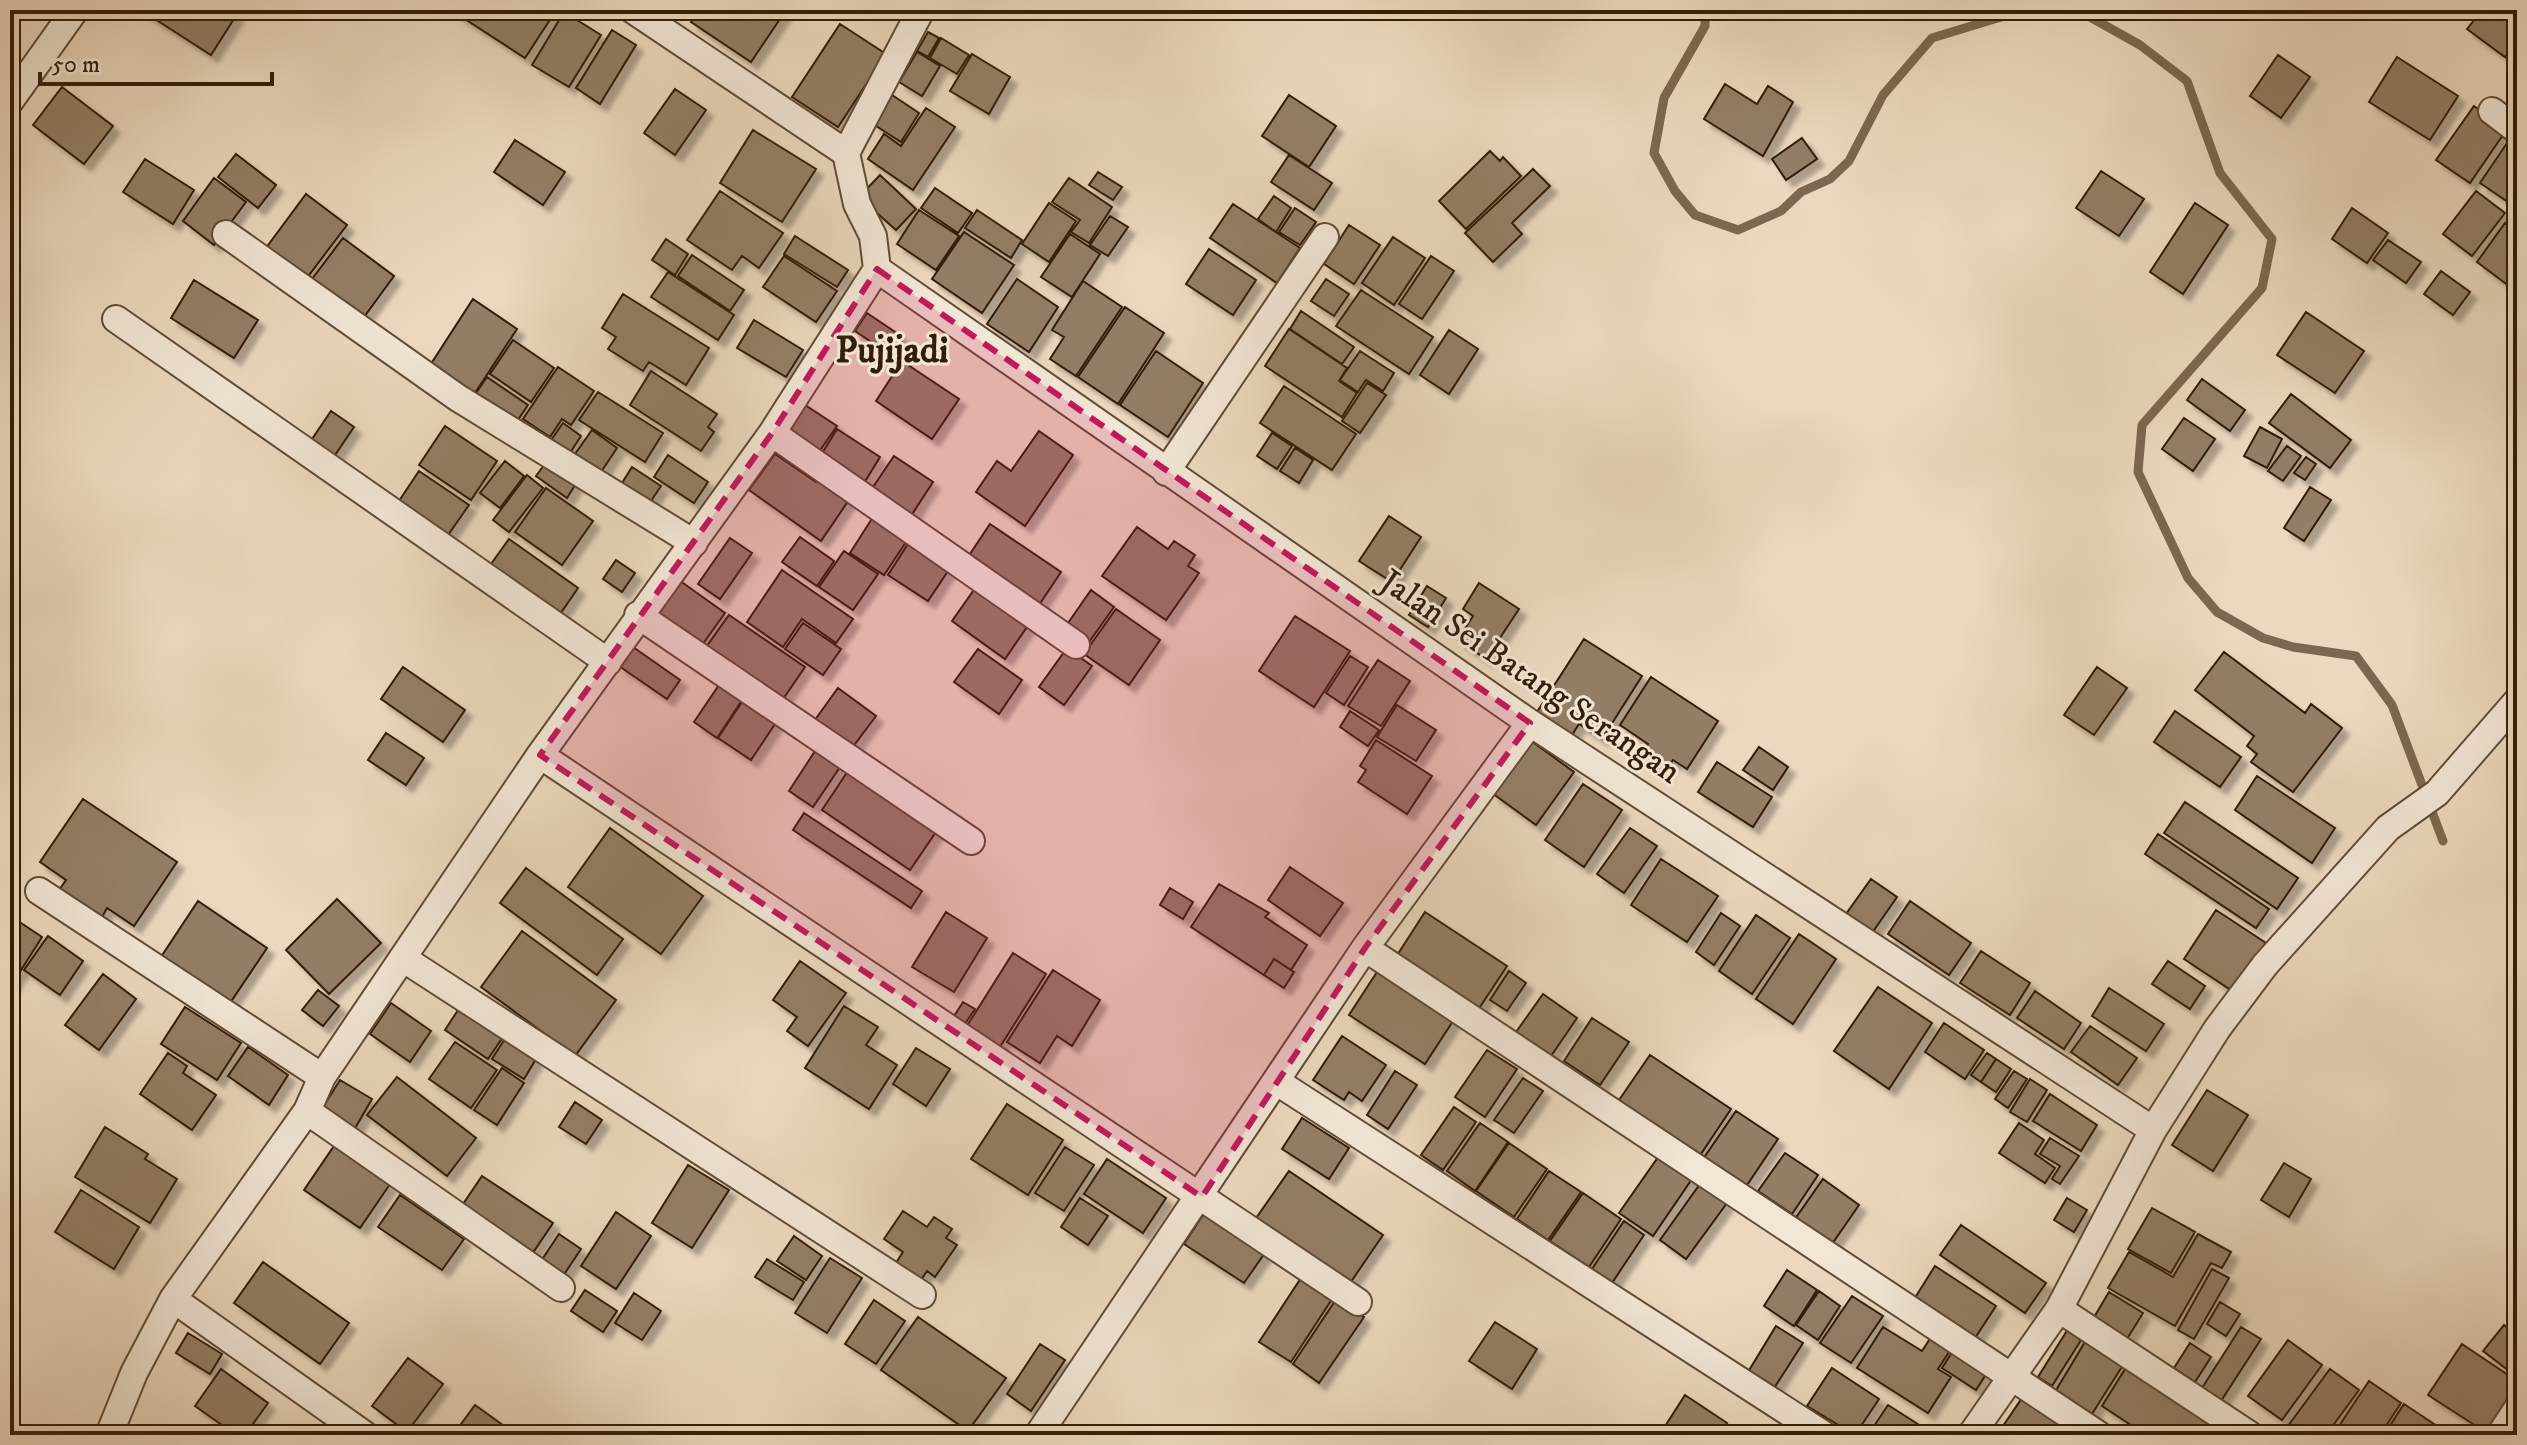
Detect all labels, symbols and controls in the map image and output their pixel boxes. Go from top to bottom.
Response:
scale bar [40,36,272,86]
text: 50 m [52,50,100,80]
district label: Pujijadi [835,327,949,375]
street label: Jalan Sei Batang Serangan [1369,559,1688,793]

